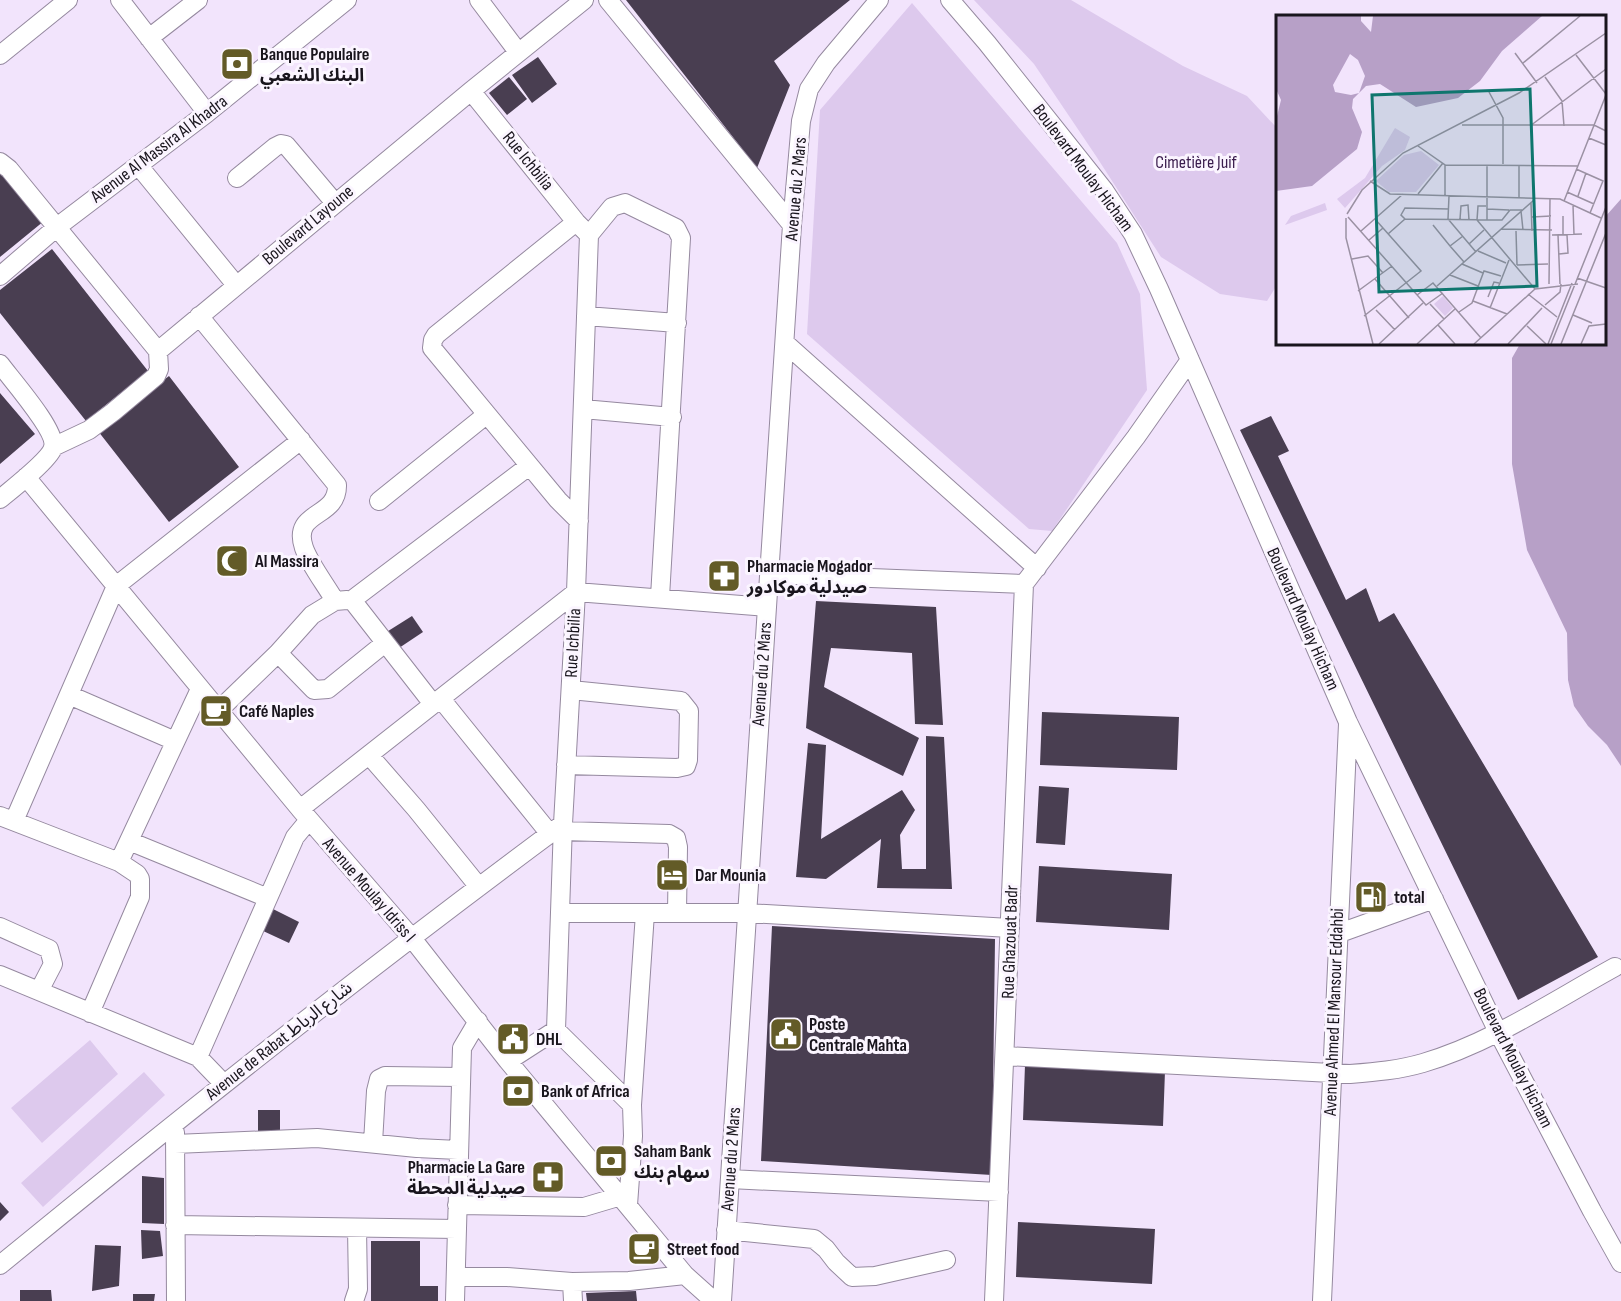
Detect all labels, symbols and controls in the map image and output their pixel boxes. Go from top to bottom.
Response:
inset map [1276,15,1606,345]
place label: Banque Populaire البنك الشعبي [260,44,370,89]
bank icon: Banque Populaire البنك الشعبي [219,46,255,82]
street label: Avenue Al Massira Al Khadra [86,91,232,208]
street label: Boulevard Moulay Hicham [1028,100,1138,236]
street label: Rue Ichbilia [498,127,558,195]
street label: Avenue du 2 Mars [781,136,811,243]
park label: Cimetière Juif [1155,152,1238,173]
street label: Boulevard Layoune [258,181,358,269]
mosque icon: Al Massira [214,543,250,579]
street label: Boulevard Moulay Hicham [1262,544,1344,694]
place label: Al Massira [254,551,319,572]
place label: Pharmacie Mogador صيدلية موكادور [746,556,873,598]
pharmacy icon: Pharmacie Mogador صيدلية موكادور [706,558,742,594]
street label: Rue Ichbilia [561,608,585,678]
street label: Avenue du 2 Mars [748,621,776,728]
cafe icon: Café Naples [198,693,234,729]
place label: Café Naples [239,701,314,722]
street label: Avenue Moulay Idriss I [317,833,420,946]
hotel icon: Dar Mounia [654,857,690,893]
place label: Dar Mounia [695,865,766,886]
fuel station icon: total [1353,879,1389,915]
street label: Rue Ghazouat Badr [998,885,1022,999]
place label: total [1394,887,1425,908]
street label: Avenue Ahmed El Mansour Eddahbi [1320,908,1348,1117]
street label: Avenue de Rabat شارع الرباط [201,977,358,1108]
street label: Boulevard Moulay Hicham [1469,985,1557,1131]
place label: Poste Centrale Mahta [809,1014,907,1056]
public building icon: Poste Centrale Mahta [768,1016,804,1052]
public building icon: DHL [495,1021,531,1057]
place label: DHL [536,1029,562,1050]
bank icon: Bank of Africa [500,1073,536,1109]
place label: Bank of Africa [541,1081,630,1102]
street label: Avenue du 2 Mars [717,1106,745,1213]
place label: Saham Bank سهام بنك [634,1141,712,1185]
bank icon: Saham Bank سهام بنك [593,1143,629,1179]
place label: Pharmacie La Gare صيدلية المحطة [407,1157,525,1199]
pharmacy icon: Pharmacie La Gare صيدلية المحطة [530,1159,566,1195]
cafe icon: Street food [626,1231,662,1267]
place label: Street food [667,1239,740,1260]

